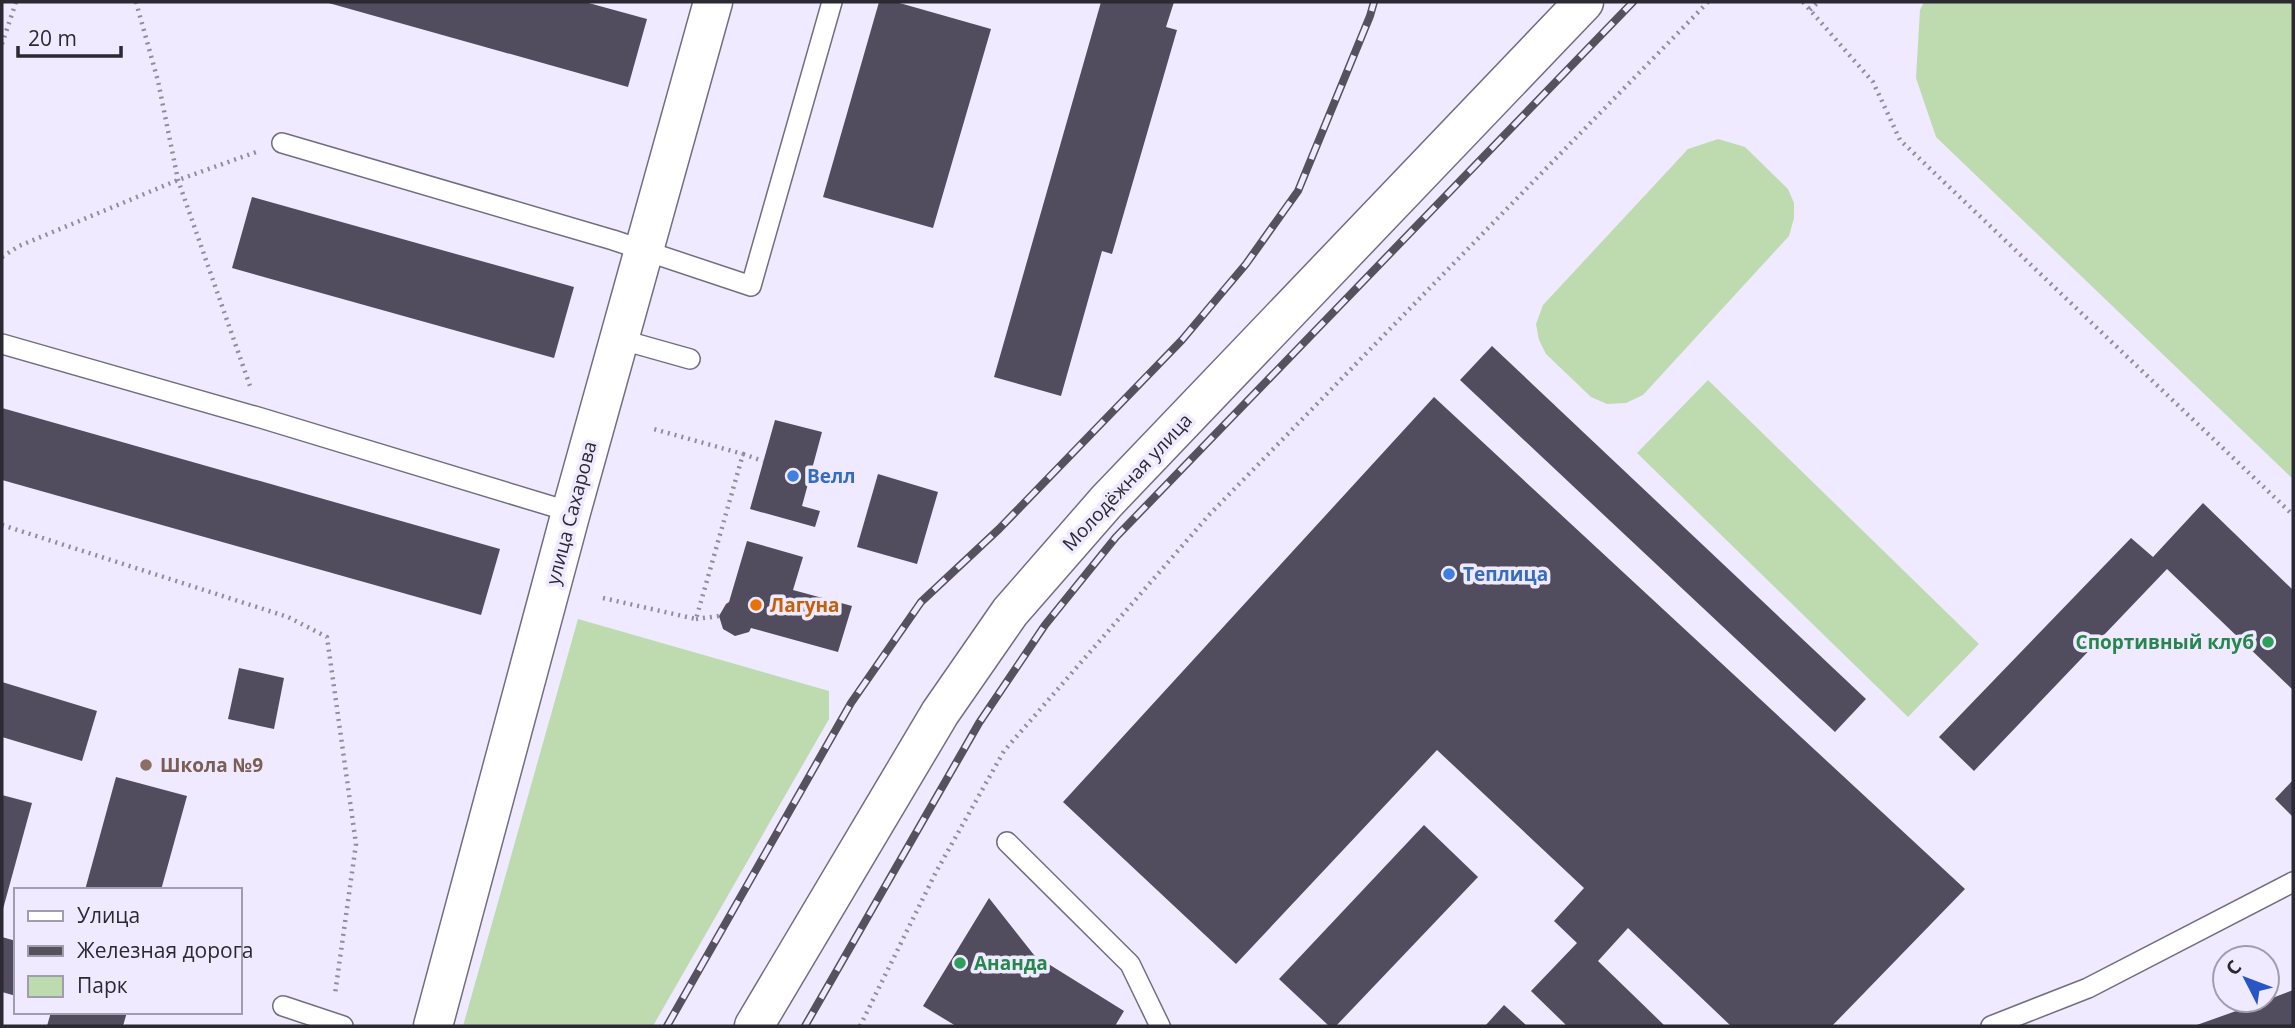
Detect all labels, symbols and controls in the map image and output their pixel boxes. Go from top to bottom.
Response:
scale bar [18,14,121,58]
text: 20 m [28,24,77,52]
street label: Молодёжная улица [1056,408,1198,556]
street label: улица Сахарова [539,438,603,588]
place label: Велл [807,463,856,489]
marker: Велл [785,468,801,484]
place label: Теплица [1463,561,1548,587]
marker: Теплица [1441,566,1457,582]
place label: Лагуна [770,592,840,618]
marker: Лагуна [748,597,764,613]
place label: Спортивный клуб [2076,629,2254,655]
marker: Спортивный клуб [2260,634,2276,650]
place label: Школа №9 [160,752,263,778]
marker: Школа №9 [138,757,154,773]
legend [14,888,242,1014]
text: Улица [77,901,140,929]
text: Железная дорога [77,936,253,964]
north arrow [2211,944,2281,1014]
place label: Ананда [974,950,1048,976]
text: С [2220,954,2247,981]
marker: Ананда [952,955,968,971]
text: Парк [77,971,128,999]

